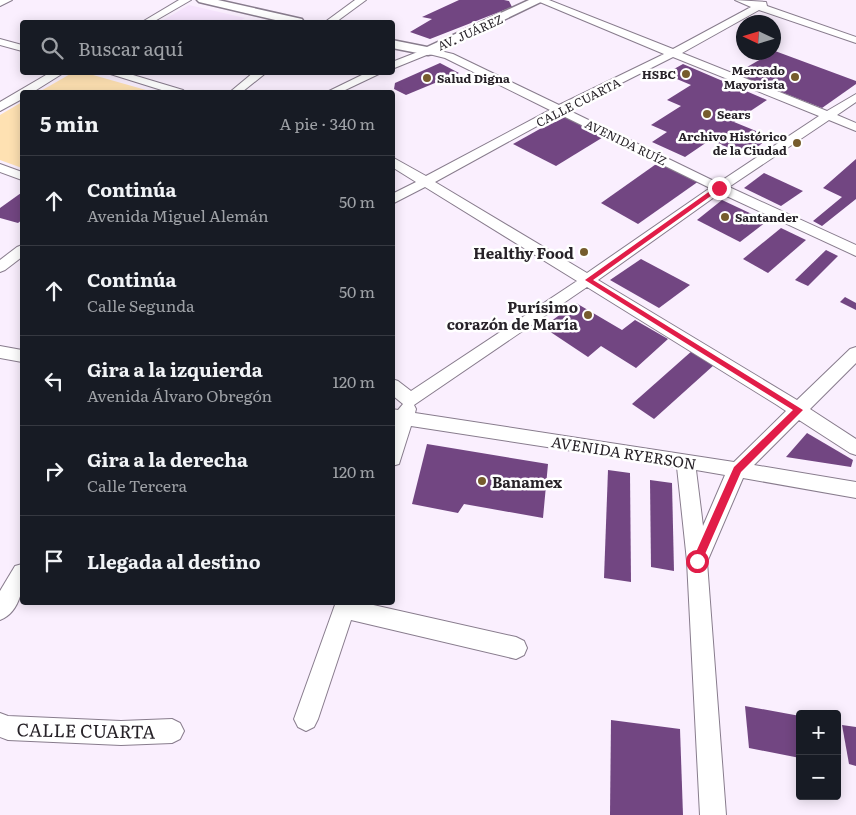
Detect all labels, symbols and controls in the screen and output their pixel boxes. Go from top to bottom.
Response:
street label: AV. JUÁREZ [434,9,506,54]
north arrow [736,15,781,60]
search box [20,20,395,75]
icon: search [38,34,66,62]
text: Buscar aquí [78,34,183,62]
place label: Mercado Mayorista [724,61,786,93]
place label: HSBC [642,65,676,83]
marker: HSBC [680,68,692,80]
place label: Salud Digna [437,69,510,87]
marker: Mercado Mayorista [789,71,801,83]
marker: Salud Digna [421,72,433,84]
street label: CALLE CUARTA [533,73,623,131]
place label: Sears [717,105,750,123]
text: 5 min [40,107,99,138]
marker: Sears [701,108,713,120]
text: A pie · 340 m [279,111,375,135]
street label: AVENIDA RUÍZ [582,114,670,170]
place label: Archivo Histórico de la Ciudad [678,127,788,159]
marker: Archivo Histórico de la Ciudad [791,137,803,149]
text: Continúa [87,175,177,203]
route end [708,177,731,200]
icon: ahead [40,187,68,215]
text: 50 m [339,189,375,213]
text: Avenida Miguel Alemán [87,203,269,227]
place label: Santander [735,208,799,226]
marker: Santander [719,211,731,223]
place label: Healthy Food [473,241,574,264]
marker: Healthy Food [578,246,590,258]
text: Continúa [87,265,177,293]
icon: ahead [40,277,68,305]
text: 50 m [339,279,375,303]
text: Calle Segunda [87,293,195,317]
place label: Purísimo corazón de María [447,295,578,335]
marker: Purísimo corazón de María [582,309,594,321]
text: Gira a la izquierda [87,355,263,383]
icon: left [40,367,68,395]
text: 120 m [332,369,375,393]
text: Avenida Álvaro Obregón [87,383,272,407]
street label: AVENIDA RYERSON [550,429,698,475]
text: Gira a la derecha [87,445,248,473]
icon: right [40,457,68,485]
text: 120 m [332,459,375,483]
place label: Banamex [492,470,562,493]
text: Calle Tercera [87,473,187,497]
marker: Banamex [476,475,488,487]
icon: arrive [40,547,68,575]
text: Llegada al destino [87,547,261,575]
route start [686,550,709,573]
map controls [796,710,841,800]
button: + [796,710,841,755]
street label: CALLE CUARTA [16,715,156,745]
button: − [796,755,841,800]

